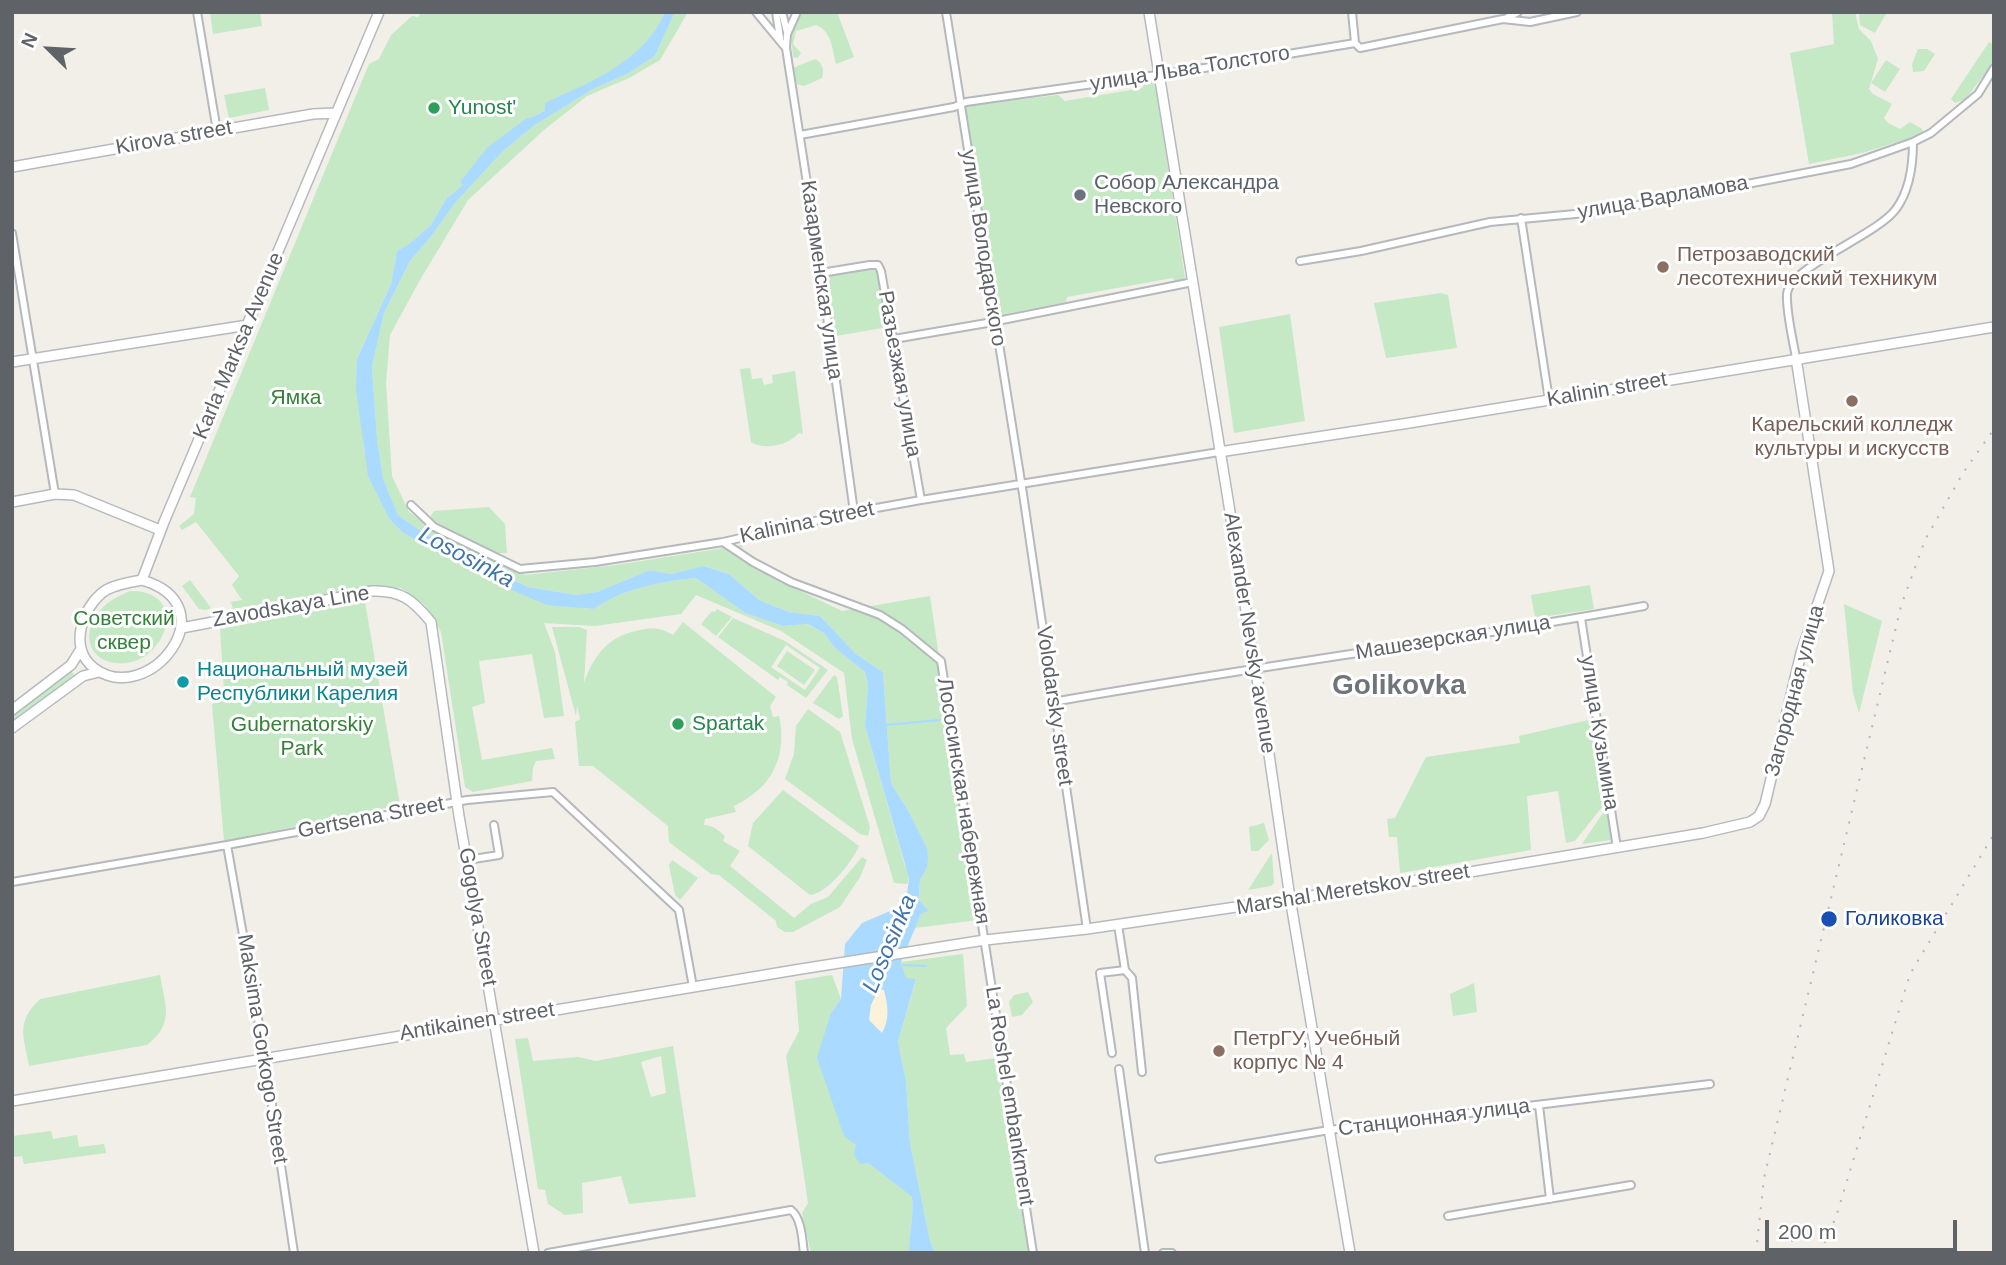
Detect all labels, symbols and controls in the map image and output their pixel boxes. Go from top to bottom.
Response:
north arrow [14,14,84,84]
text: N [17,30,42,51]
street label: улица Льва Толстого [1088,41,1292,97]
place label: Yunost' [448,95,516,121]
marker: Yunost' [426,100,442,116]
street label: Kirova street [114,115,234,161]
street label: улица Володарского [955,148,1011,348]
place label: Собор Александра Невского [1094,170,1279,220]
street label: улица Варламова [1576,171,1750,225]
street label: Казарменская улица [795,179,847,381]
marker: Собор Александра Невского [1072,187,1088,203]
place label: Петрозаводский лесотехнический техникум [1677,242,1937,292]
street label: Karla Marksa Avenue [188,249,290,443]
marker: Петрозаводский лесотехнический техникум [1655,259,1671,275]
street label: Разъезжая улица [872,289,926,459]
street label: Kalinin street [1545,367,1669,413]
park label: Ямка [271,385,321,411]
marker: Карельский колледж культуры и искусств [1844,393,1860,409]
place label: Карельский колледж культуры и искусств [1751,412,1953,462]
street label: Kalinina Street [738,496,876,550]
street label: Alexander Nevsky avenue [1217,511,1281,755]
water label: Lososinka [414,522,518,594]
street label: Zavodskaya Line [211,581,371,633]
street label: Загородная улица [1760,602,1830,780]
park label: Советский сквер [73,606,175,656]
street label: Машезерская улица [1354,610,1552,666]
street label: Volodarsky street [1030,624,1078,788]
street label: улица Кузьмина [1574,654,1624,812]
place label: Национальный музей Республики Карелия [197,657,408,707]
district label: Golikovka [1332,669,1466,703]
marker: Национальный музей Республики Карелия [175,674,191,690]
street label: Лососинская набережная [931,676,995,926]
place label: Spartak [692,711,764,737]
park label: Gubernatorskiy Park [231,712,373,762]
marker: Spartak [670,716,686,732]
street label: Gertsena Street [296,791,446,845]
street label: Gogolya Street [452,846,502,988]
street label: Marshal Meretskov street [1235,859,1471,921]
water label: Lososinka [857,891,923,997]
place label: Голиковка [1845,906,1944,932]
marker: Голиковка [1819,909,1839,929]
street label: Maksima Gorkogo Street [231,932,293,1166]
street label: La Roshel embankment [979,984,1039,1208]
street label: Antikainen street [398,997,556,1047]
place label: ПетрГУ, Учебный корпус № 4 [1233,1026,1400,1076]
marker: ПетрГУ, Учебный корпус № 4 [1211,1043,1227,1059]
street label: Станционная улица [1337,1094,1531,1142]
scale bar [1768,1206,1960,1250]
text: 200 m [1778,1220,1836,1243]

